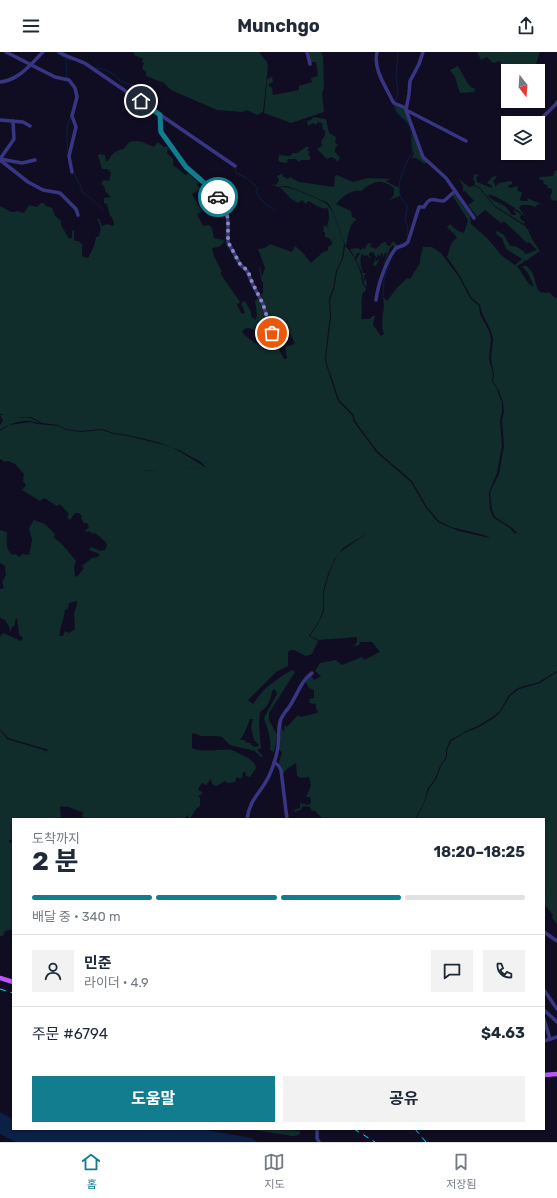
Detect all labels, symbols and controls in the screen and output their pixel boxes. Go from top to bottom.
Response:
icon: menu [20,15,42,37]
text: Munchgo [237,15,320,37]
icon: share [515,15,537,37]
north arrow [501,64,545,108]
map controls [501,64,545,160]
pin [124,84,158,118]
icon: home [130,90,152,112]
button: layers [501,116,545,160]
courier [198,177,238,217]
icon: car [207,186,229,208]
pin [255,316,289,350]
icon: bag [261,322,283,344]
text: 도착까지 [32,831,80,846]
text: 18:20–18:25 [434,843,525,861]
text: 2 분 [32,846,78,877]
text: 배달 중 · 340 m [32,909,121,924]
button: person [32,950,74,992]
button: chat [431,950,473,992]
button: phone [483,950,525,992]
text: 민준 [84,954,112,972]
text: 라이더 · 4.9 [84,975,149,990]
text: $4.63 [481,1024,525,1042]
text: 주문 #6794 [32,1025,108,1043]
button: 도움말 [32,1076,275,1122]
button: 공유 [283,1076,525,1122]
tab: 홈 [80,1151,102,1191]
tab: 지도 [263,1151,285,1191]
tab: 저장됨 [446,1151,477,1191]

